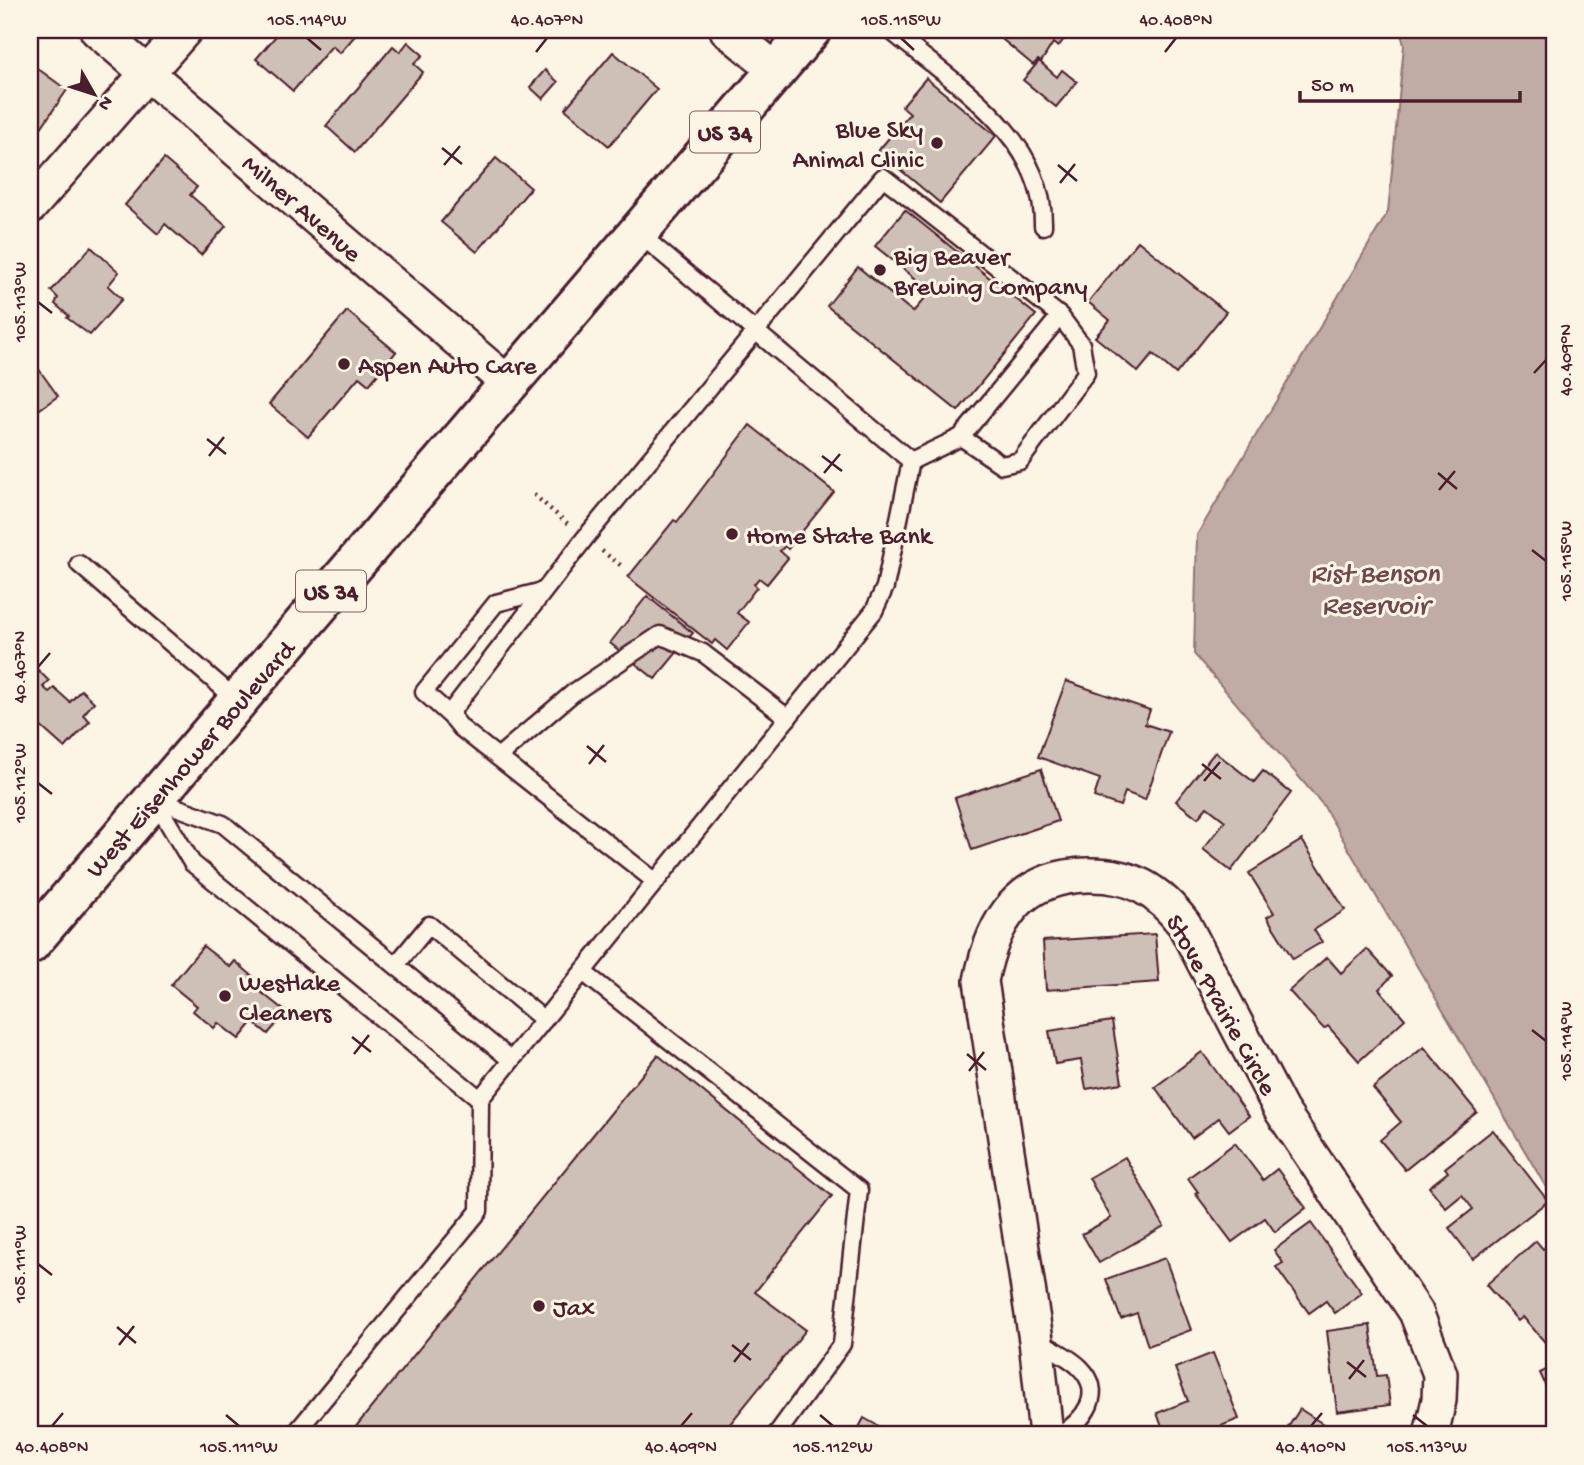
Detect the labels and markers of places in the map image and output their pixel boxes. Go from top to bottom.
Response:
place label: Blue Sky Animal Clinic [793,117,924,178]
marker: Blue Sky Animal Clinic [929,135,945,151]
place label: Big Beaver Brewing Company [893,244,1088,305]
marker: Big Beaver Brewing Company [872,262,888,278]
place label: Aspen Auto Care [358,353,537,384]
marker: Aspen Auto Care [336,356,352,372]
place label: Home State Bank [746,523,934,554]
marker: Home State Bank [724,526,740,542]
place label: Westlake Cleaners [239,970,340,1031]
marker: Westlake Cleaners [217,988,233,1004]
place label: Jax [553,1295,595,1326]
marker: Jax [531,1298,547,1314]

